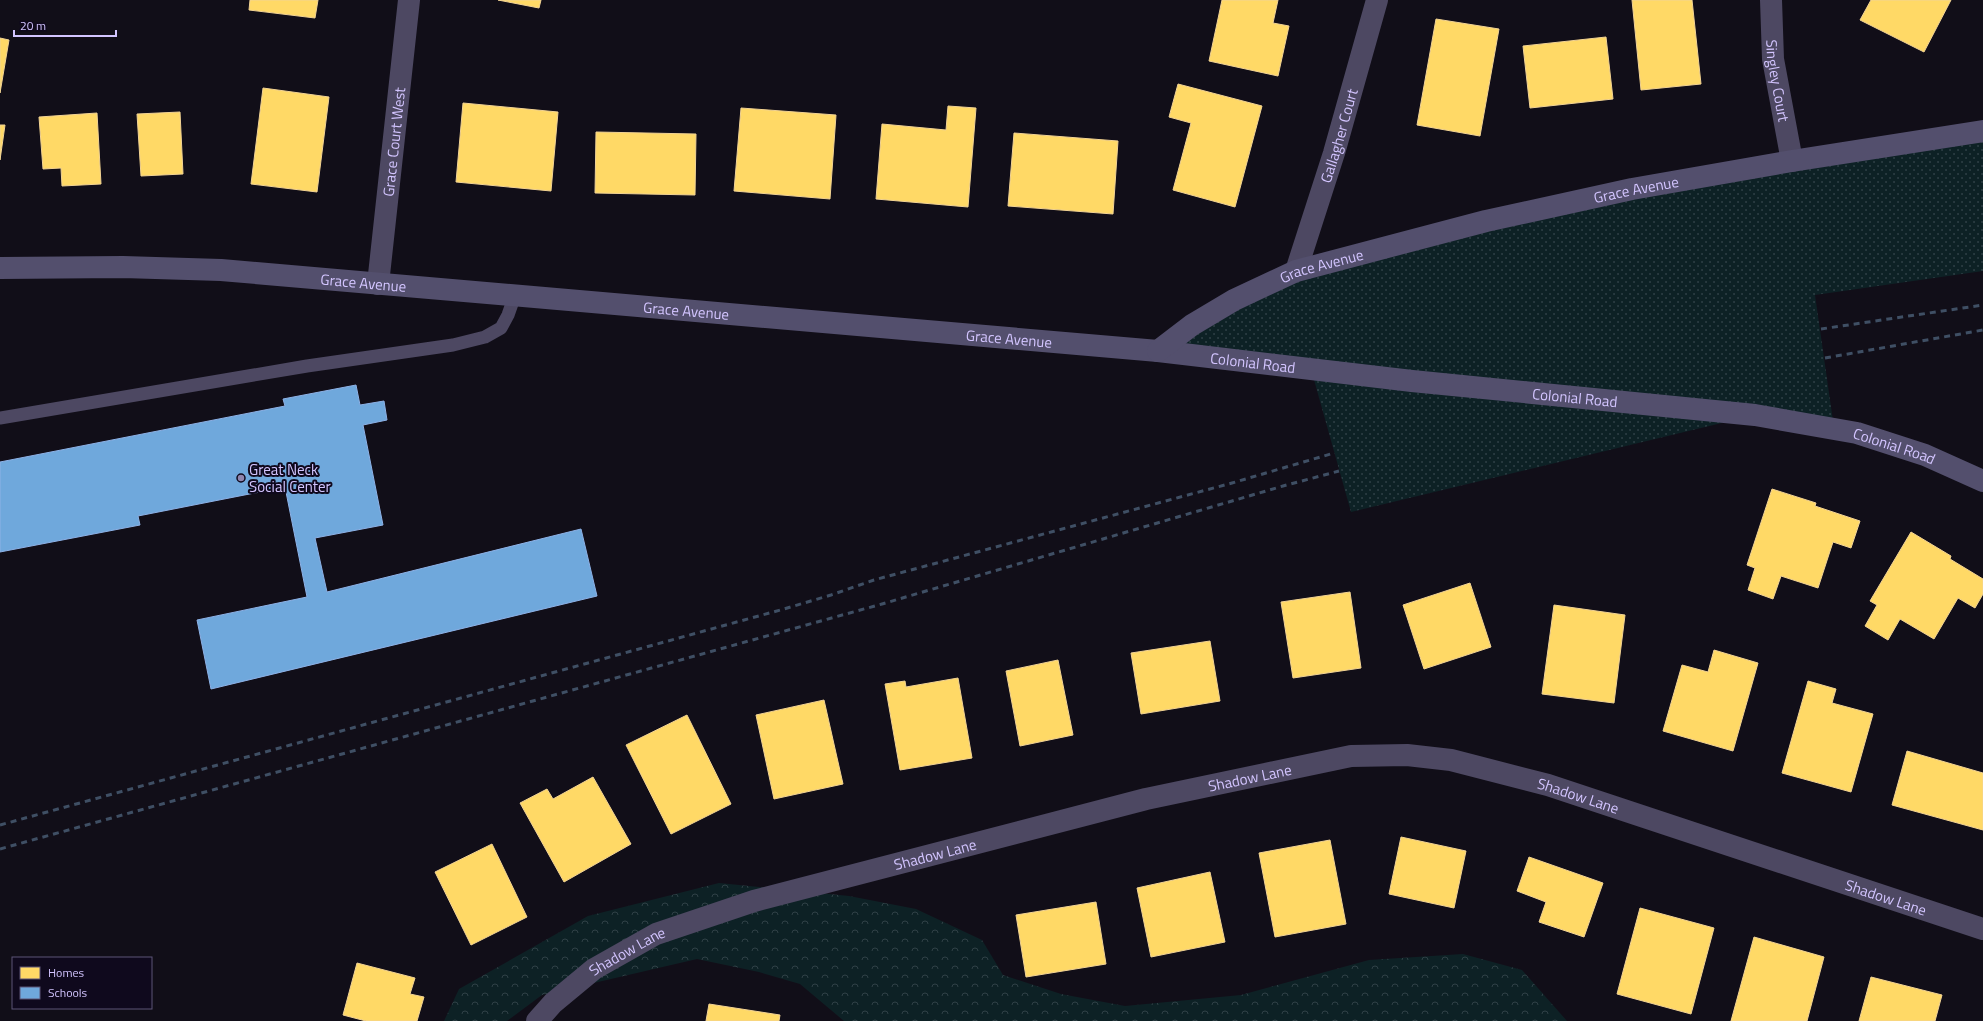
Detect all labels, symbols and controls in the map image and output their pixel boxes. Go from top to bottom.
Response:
scale bar [14,12,116,38]
text: 20 m [20,16,46,35]
street label: Singley Court [1761,39,1796,124]
street label: Grace Court West [376,85,411,198]
street label: Gallagher Court [1314,85,1363,186]
street label: Grace Avenue [1591,170,1680,209]
street label: Grace Avenue [1275,242,1366,289]
street label: Grace Avenue [319,267,407,297]
street label: Grace Avenue [642,295,730,325]
street label: Grace Avenue [965,323,1053,353]
street label: Colonial Road [1209,346,1297,379]
street label: Colonial Road [1531,381,1619,413]
street label: Colonial Road [1850,421,1939,470]
place label: Great Neck Social Center [249,458,331,498]
marker: Great Neck Social Center [236,473,246,483]
street label: Shadow Lane [1206,757,1294,797]
street label: Shadow Lane [1535,771,1622,819]
street label: Shadow Lane [891,832,979,876]
street label: Shadow Lane [1842,873,1930,921]
street label: Shadow Lane [583,920,668,981]
legend [12,957,152,1009]
text: Homes [48,963,84,982]
text: Schools [48,983,88,1002]

